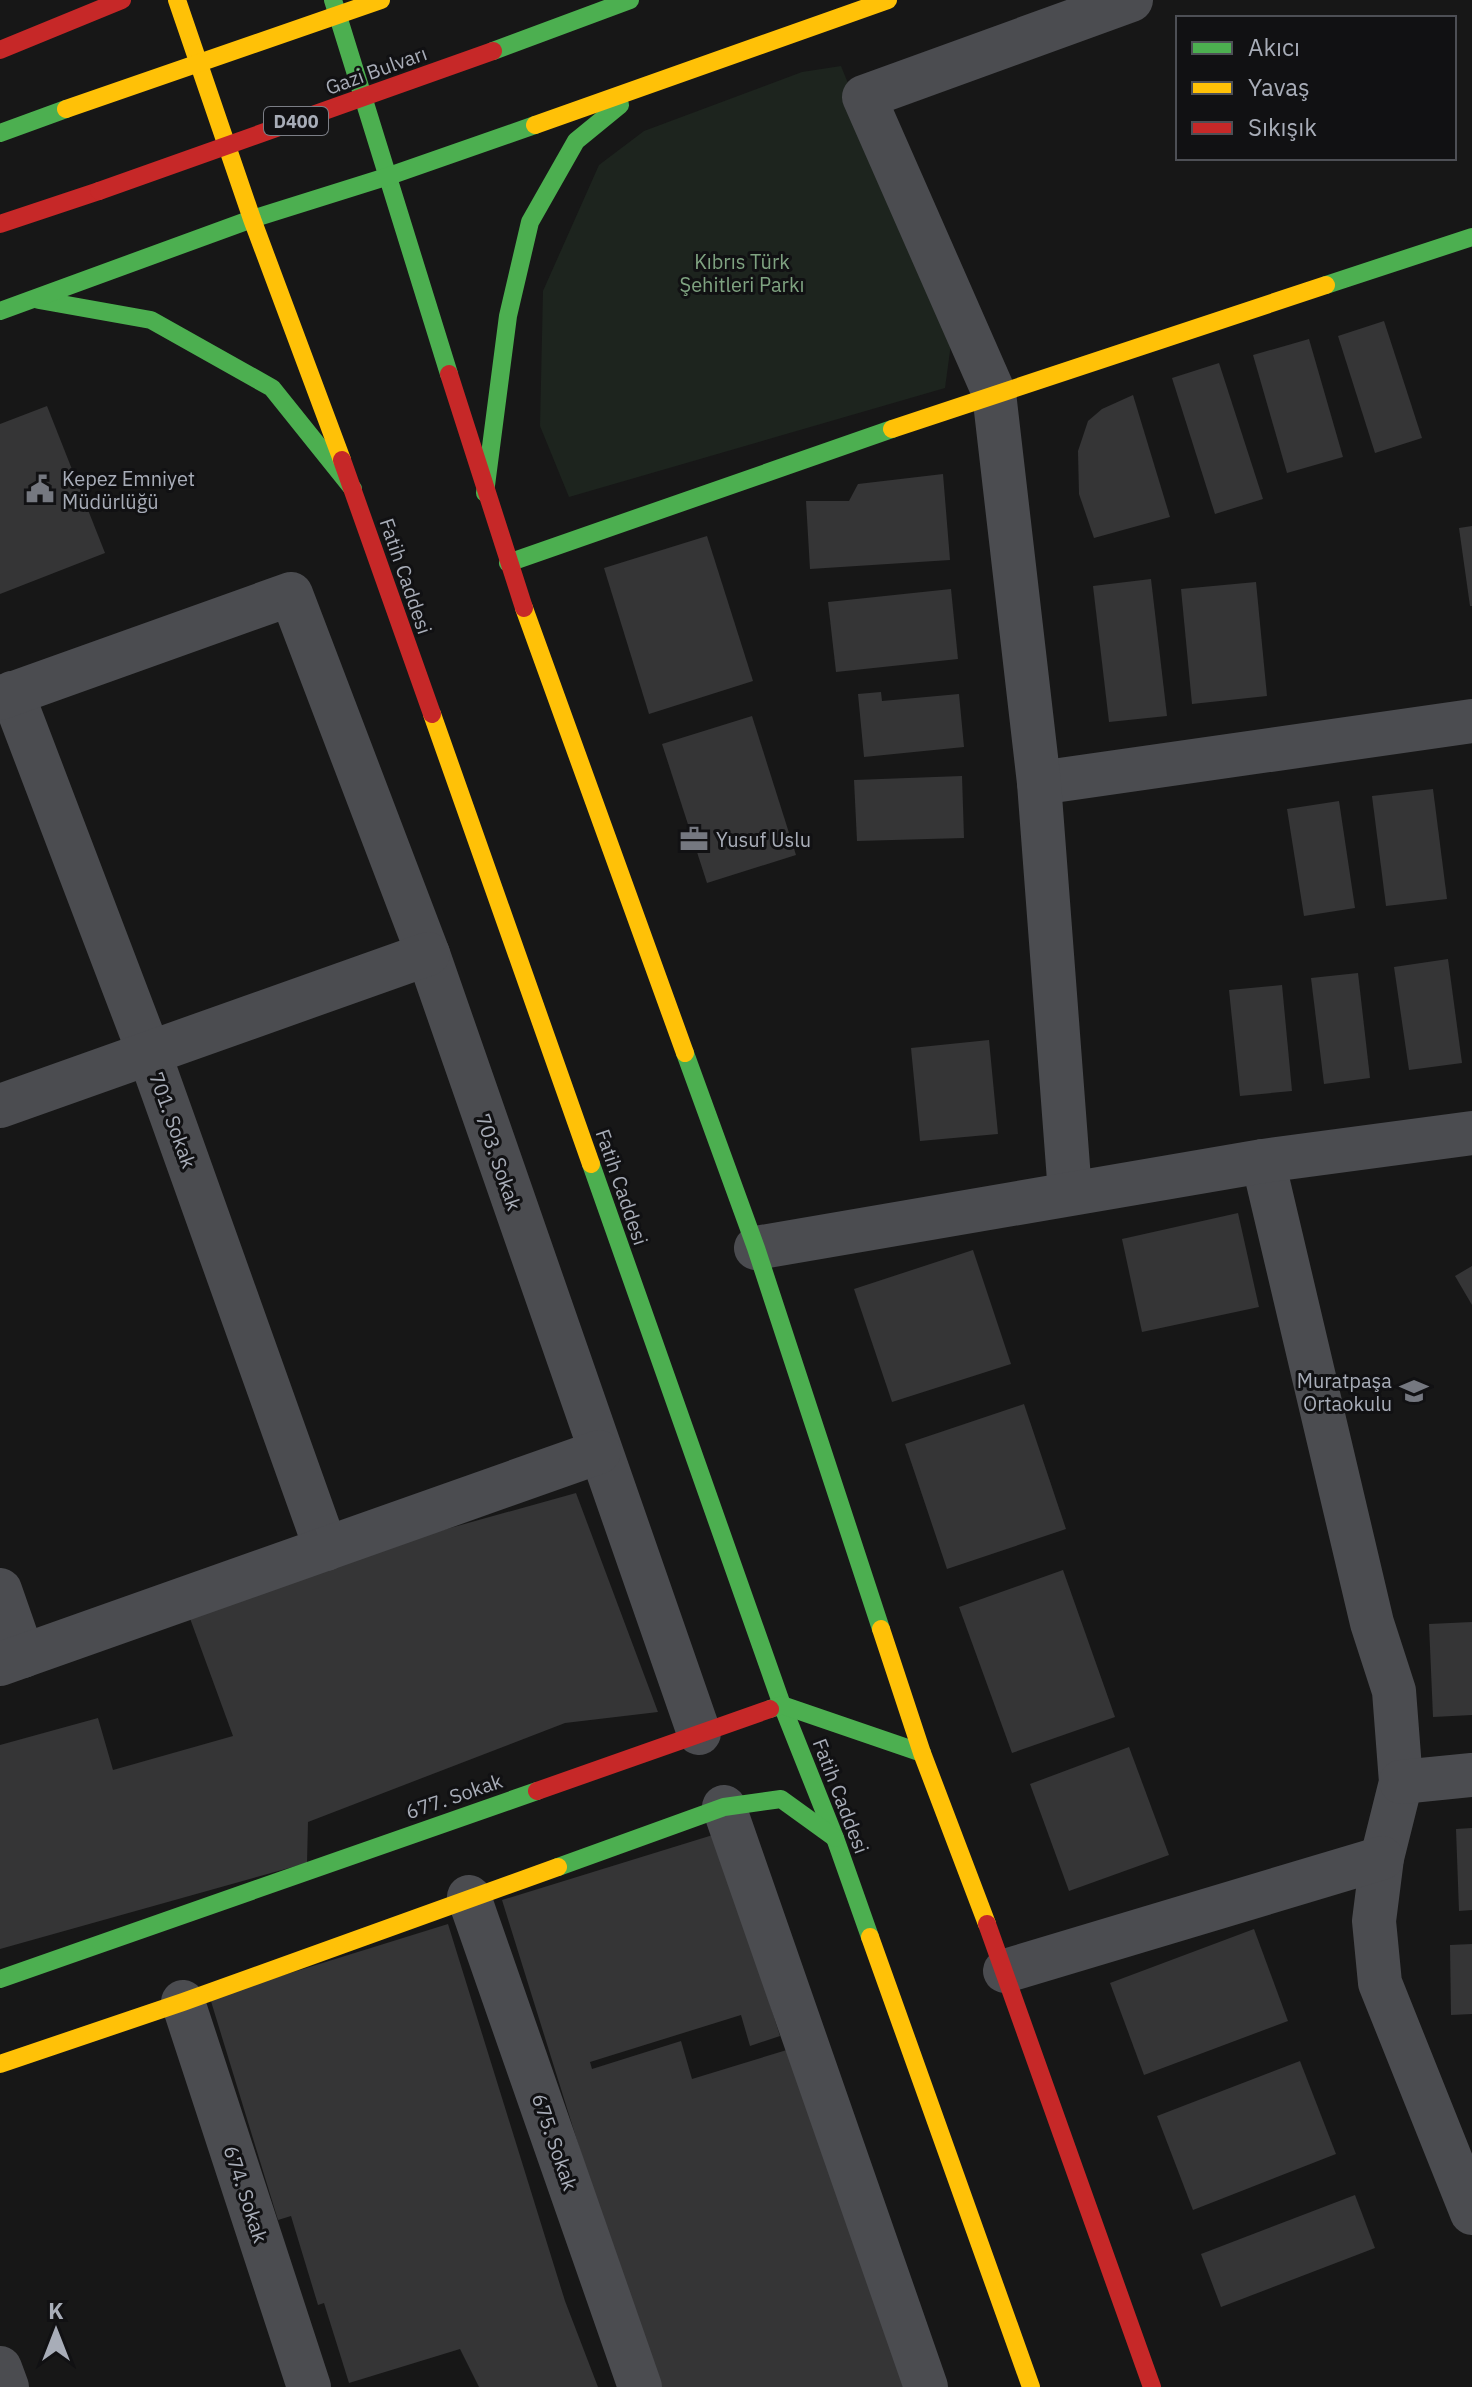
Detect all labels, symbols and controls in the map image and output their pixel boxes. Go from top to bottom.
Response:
legend [1176,16,1456,160]
text: Akıcı [1248,31,1300,63]
street label: Gazi Bulvarı [322,39,430,101]
text: Yavaş [1248,71,1310,103]
road number: D400 [264,107,328,135]
text: Sıkışık [1248,111,1317,143]
park label: Kıbrıs Türk Şehitleri Parkı [680,248,804,298]
place label: Kepez Emniyet Müdürlüğü [62,465,195,515]
public building icon: Kepez Emniyet Müdürlüğü [25,474,55,504]
street label: Fatih Caddesi [374,514,438,638]
office icon: Yusuf Uslu [679,824,709,854]
place label: Yusuf Uslu [716,826,811,853]
street label: 701. Sokak [143,1068,203,1172]
street label: 703. Sokak [470,1110,528,1214]
street label: Fatih Caddesi [590,1125,654,1249]
place label: Muratpaşa Ortaokulu [1297,1367,1392,1417]
school or university icon: Muratpaşa Ortaokulu [1399,1376,1429,1406]
street label: Fatih Caddesi [807,1735,875,1857]
street label: 677. Sokak [402,1767,506,1825]
street label: 675. Sokak [526,2090,584,2194]
street label: 674. Sokak [218,2142,275,2246]
north arrow [16,2291,96,2371]
text: K [48,2296,64,2325]

